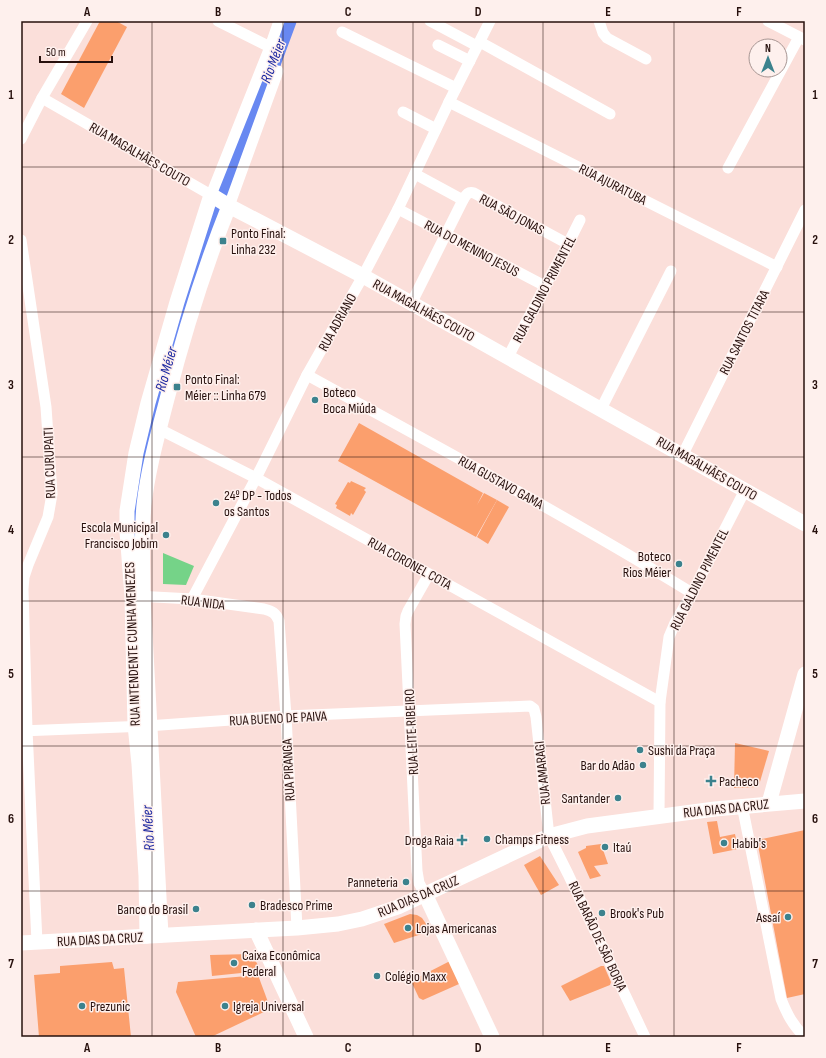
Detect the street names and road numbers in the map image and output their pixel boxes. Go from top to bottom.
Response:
street label: RUA MAGALHÃES COUTO [86,119,193,190]
street label: RUA AJURATUBA [576,160,650,209]
street label: RUA SÃO JONAS [476,190,547,239]
street label: RUA DO MENINO JESUS [421,216,522,281]
street label: RUA GALDINO PRIMENTEL [509,233,580,346]
street label: RUA MAGALHÃES COUTO [370,275,478,346]
street label: RUA SANTOS TITARA [716,286,774,378]
street label: RUA ADRIANO [315,290,360,354]
street label: RUA CURUPAITI [40,427,59,499]
street label: RUA MAGALHÃES COUTO [653,433,760,504]
street label: RUA GUSTAVO GAMA [455,452,547,513]
street label: RUA GALDINO PIMENTEL [666,525,732,633]
street label: RUA CORONEL COTA [365,533,455,594]
street label: RUA INTENDENTE CUNHA MENEZES [121,562,144,726]
street label: RUA NIDA [180,591,227,614]
street label: RUA LEITE RIBEIRO [401,688,422,776]
street label: RUA BUENO DE PAIVA [229,707,328,730]
street label: RUA PIRANGA [278,737,299,802]
street label: RUA AMARAGI [531,740,554,806]
street label: RUA DIAS DA CRUZ [682,796,770,821]
street label: RUA DIAS DA CRUZ [375,872,461,921]
street label: RUA BARÃO DE SÃO BORJA [565,879,631,995]
street label: RUA DIAS DA CRUZ [57,929,144,950]

